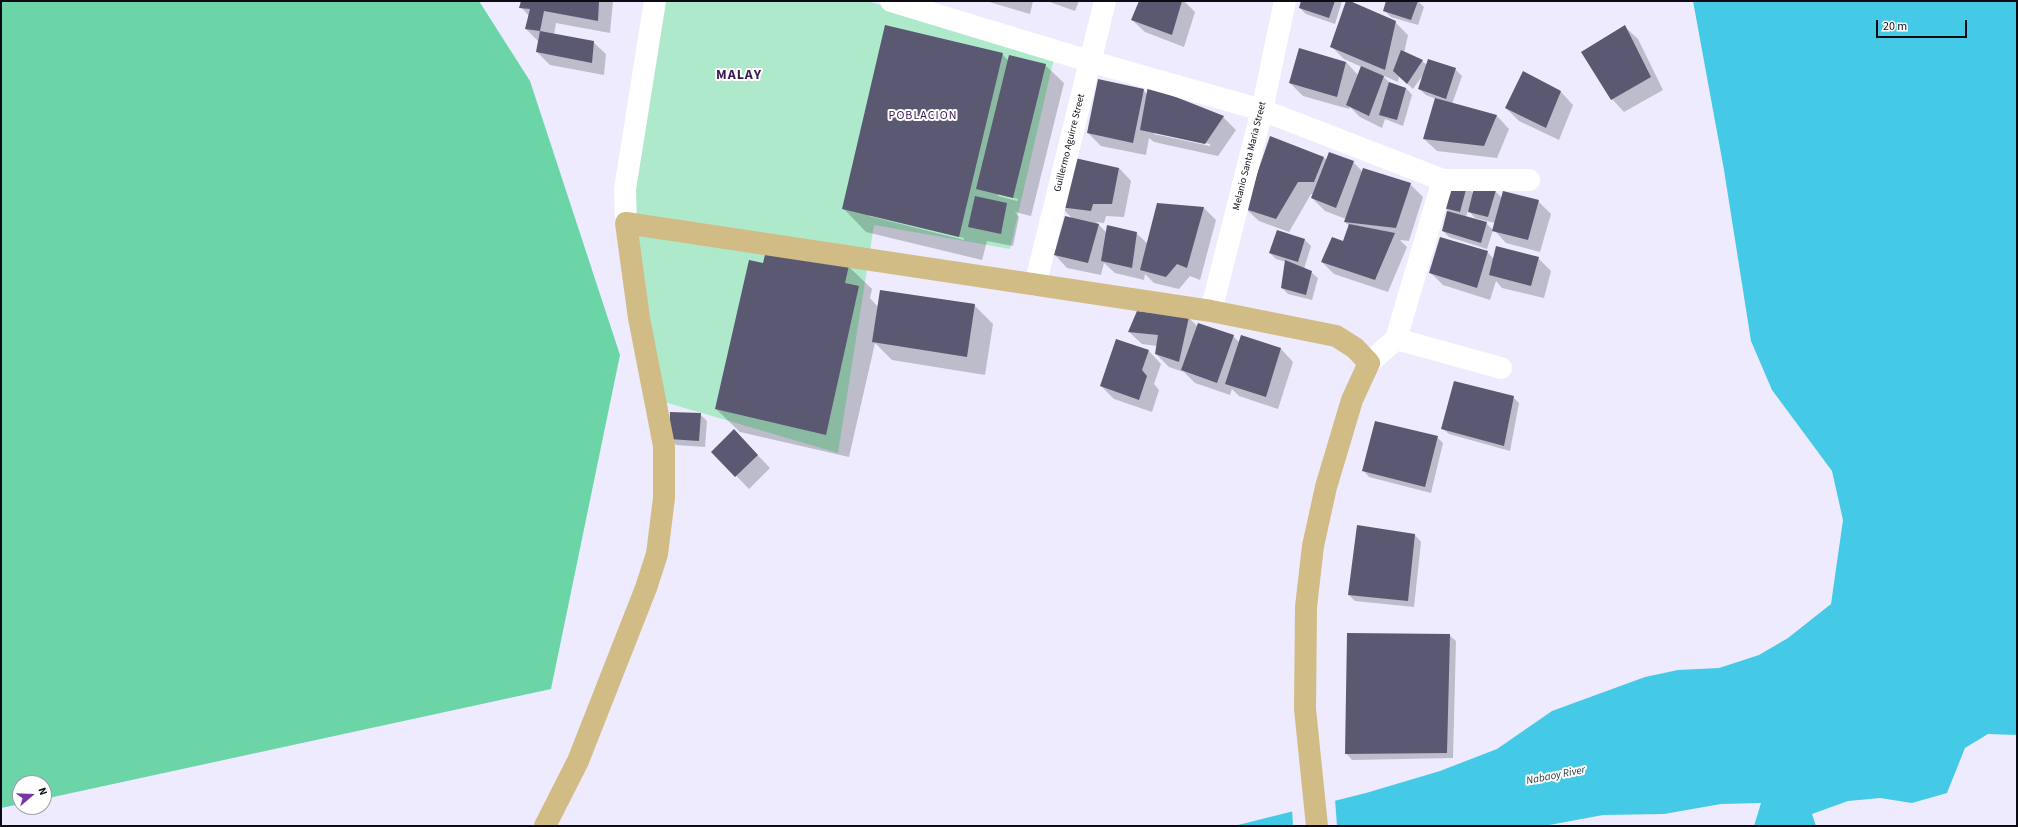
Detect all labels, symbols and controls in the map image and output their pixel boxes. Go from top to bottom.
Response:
scale bar [1878,12,1969,38]
text: 20 m [1883,18,1907,35]
district label: MALAY [716,68,762,84]
street label: Guillermo Aguirre Street [1052,93,1088,193]
street label: Melanio Santa Maria Street [1231,100,1269,212]
district label: POBLACION [889,109,957,123]
water label: Nabaoy River [1525,764,1587,788]
north arrow [12,775,52,815]
text: N [35,785,51,797]

